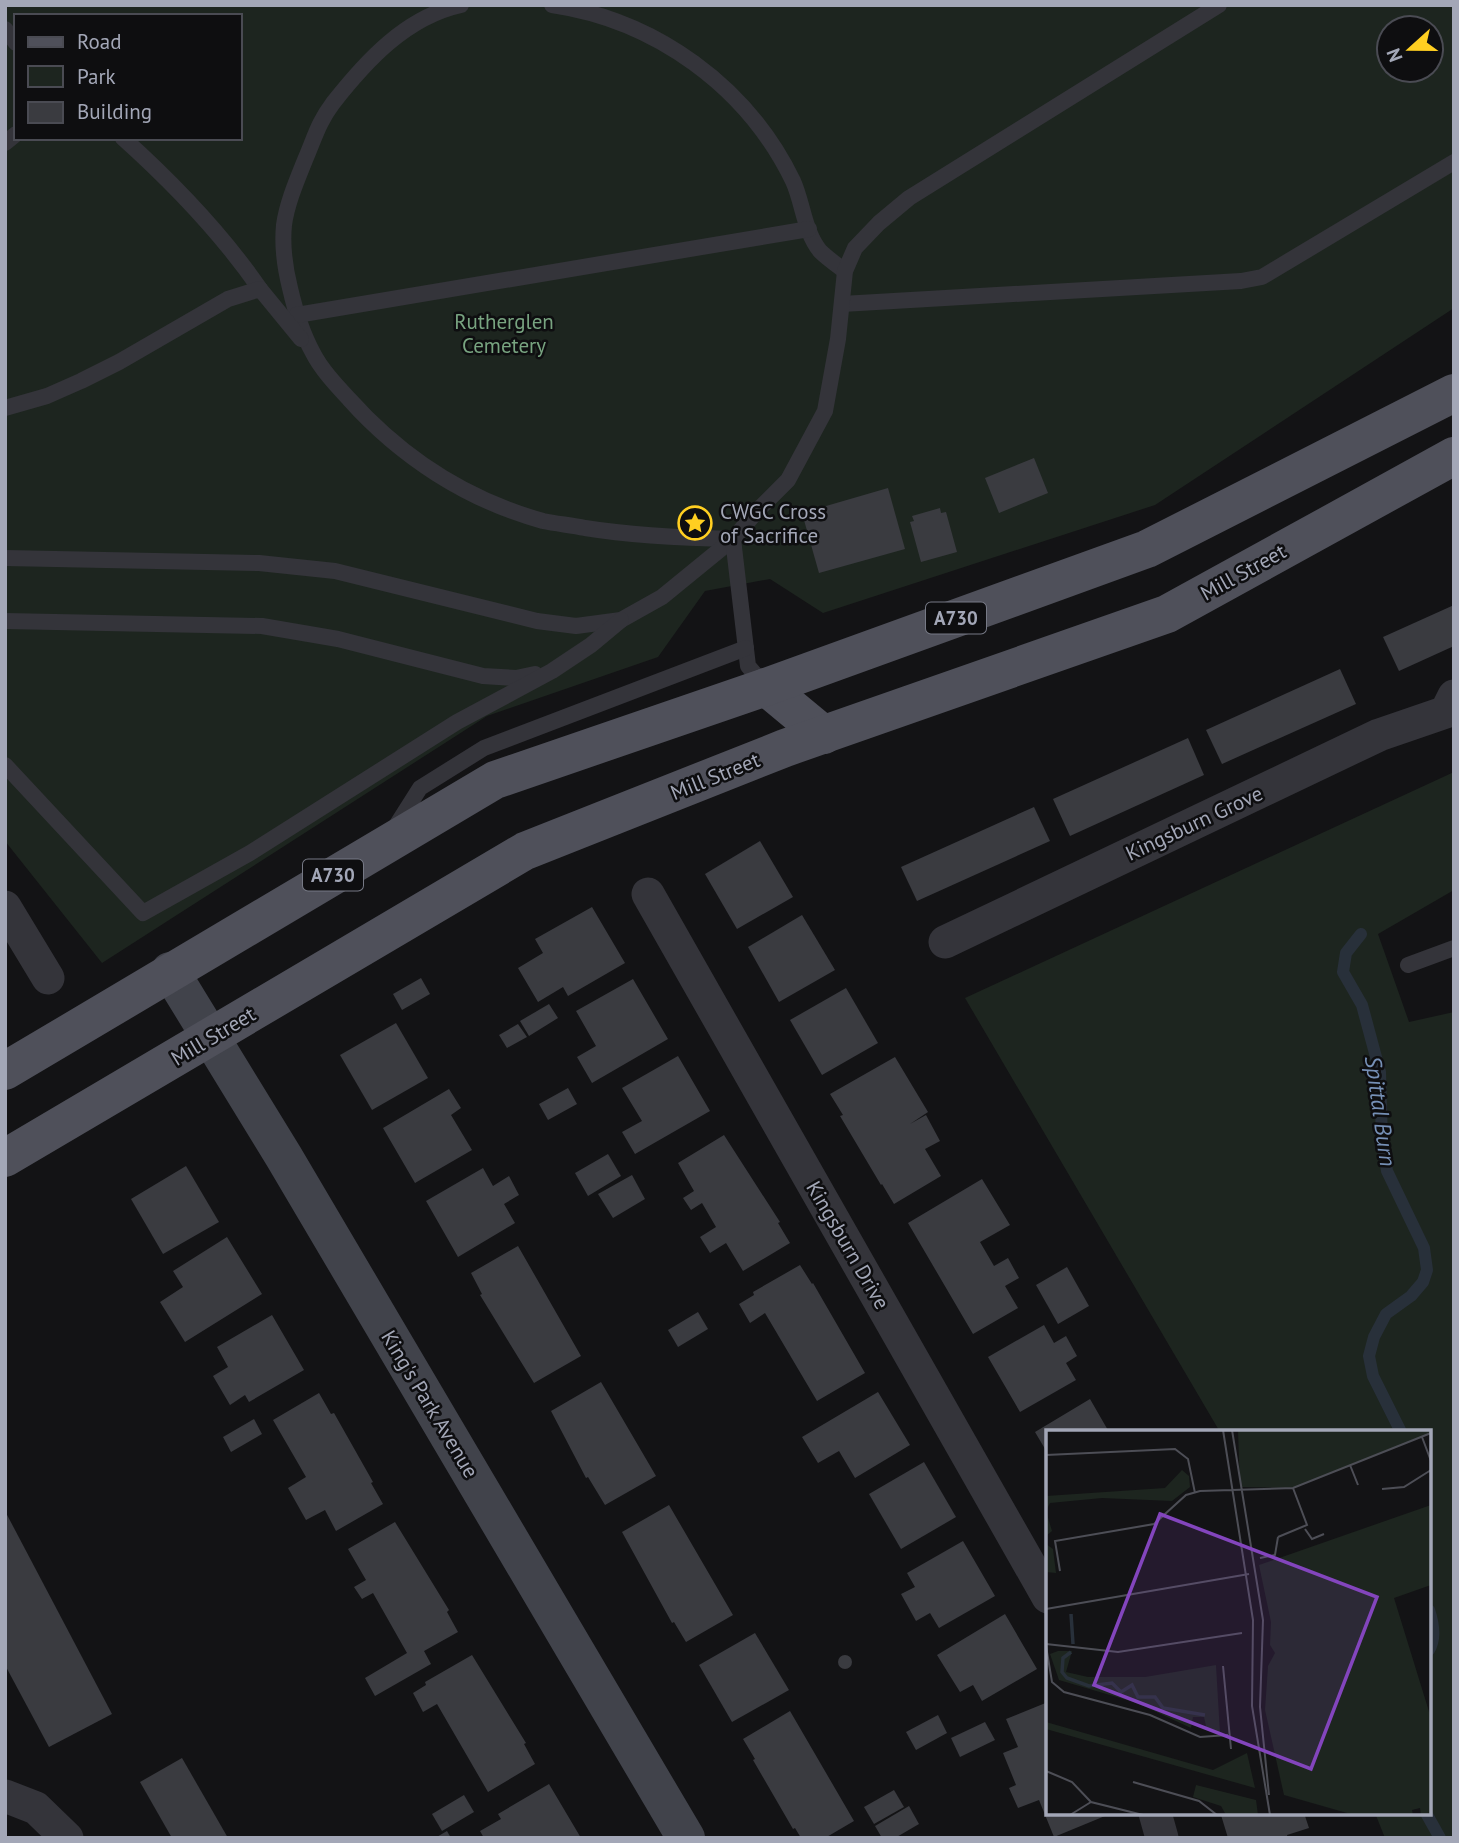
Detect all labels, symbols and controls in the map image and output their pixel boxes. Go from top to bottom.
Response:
legend [14,14,242,140]
north arrow [1375,14,1445,84]
text: Road [77,28,121,55]
text: N [1381,45,1408,65]
text: Park [77,63,116,90]
text: Building [77,98,152,125]
park label: Rutherglen Cemetery [454,308,554,359]
place label: CWGC Cross of Sacrifice [720,498,826,549]
place icon: CWGC Cross of Sacrifice [676,504,714,542]
street label: Mill Street [1195,537,1291,607]
road number: A730 [926,603,986,634]
street label: Mill Street [666,746,764,806]
street label: Kingsburn Grove [1121,779,1267,867]
road number: A730 [303,860,363,890]
street label: Mill Street [166,1000,260,1072]
water label: Spittal Burn [1359,1054,1403,1168]
street label: Kingsburn Drive [800,1176,896,1314]
street label: King's Park Avenue [375,1325,485,1483]
inset map [1046,1430,1431,1815]

